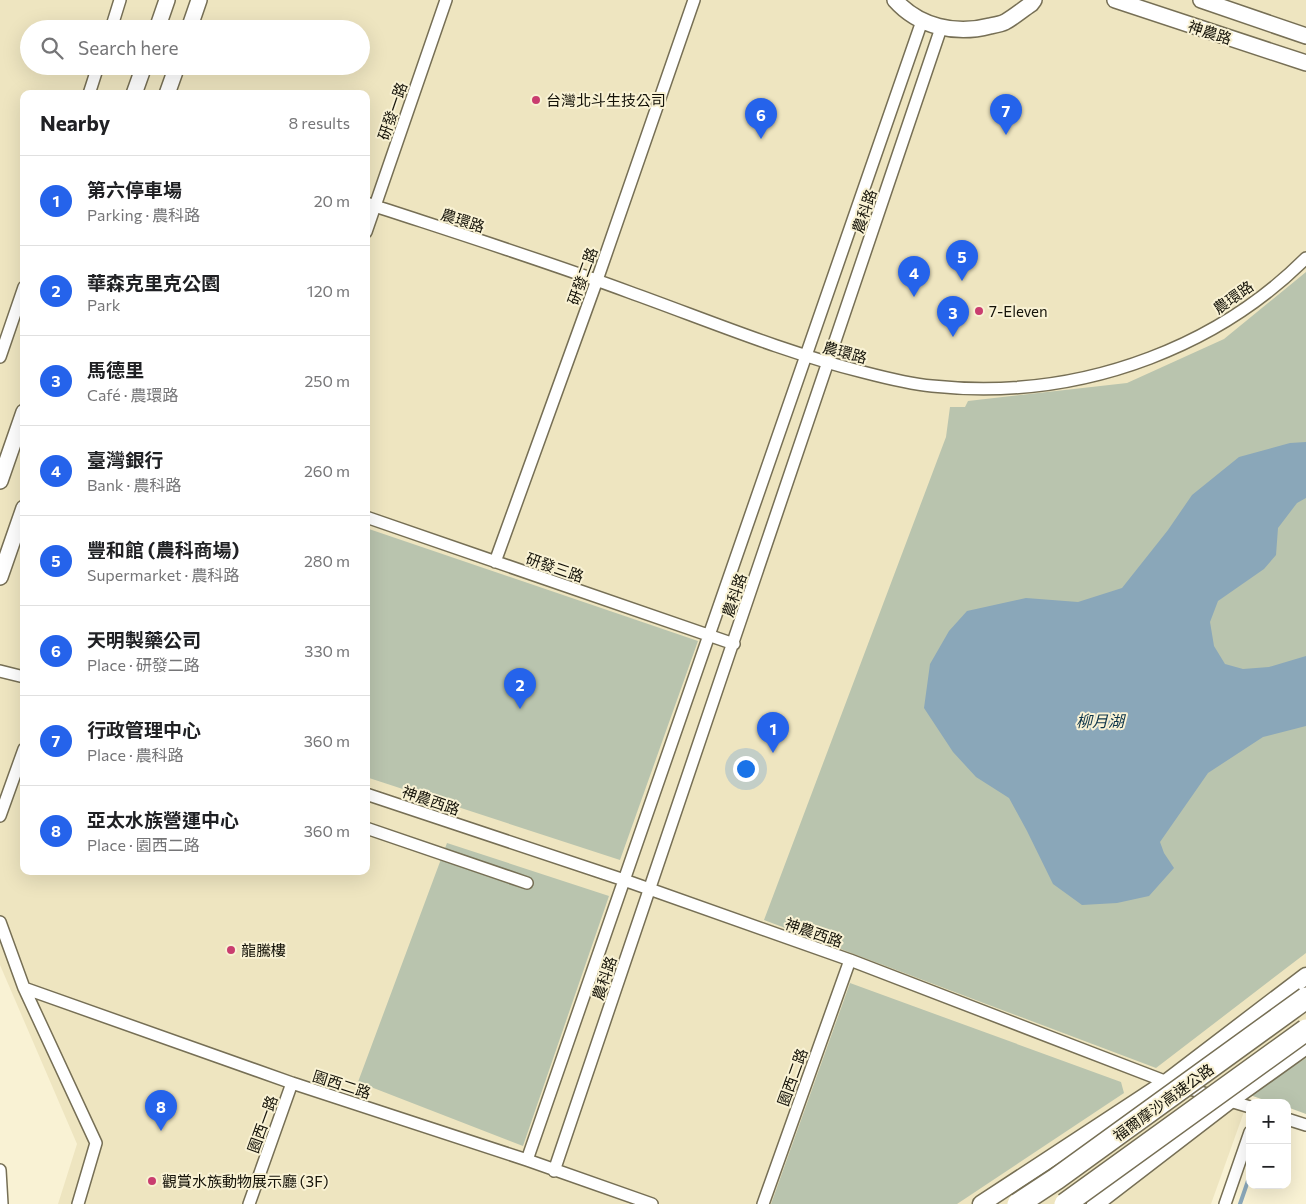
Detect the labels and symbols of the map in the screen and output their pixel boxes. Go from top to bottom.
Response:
street label: 神農路 [1186,16,1234,48]
street label: 研發一路 [374,80,410,142]
place label: 台灣北斗生技公司 [546,91,666,109]
marker: 台灣北斗生技公司 [530,94,542,106]
pin: 7 [990,94,1022,135]
pin: 6 [745,98,777,139]
street label: 農科路 [848,187,880,235]
street label: 農環路 [439,204,487,236]
pin: 5 [946,240,978,281]
street label: 研發二路 [563,245,601,307]
pin: 4 [898,256,930,297]
street label: 農環路 [1209,277,1257,317]
pin: 3 [937,296,969,337]
place label: 7-Eleven [989,302,1048,320]
marker: 7-Eleven [973,305,985,317]
street label: 農環路 [821,337,869,367]
street label: 研發三路 [524,549,586,585]
street label: 農科路 [718,571,750,619]
pin: 2 [504,668,536,709]
water label: 柳月湖 [1076,711,1127,730]
pin: 1 [757,712,789,753]
your location [733,756,759,782]
street label: 神農西路 [400,782,462,818]
street label: 神農西路 [783,914,845,950]
place label: 龍騰樓 [241,941,286,959]
marker: 龍騰樓 [225,944,237,956]
street label: 農科路 [588,954,620,1002]
street label: 園西二路 [773,1046,811,1108]
street label: 福爾摩沙高速公路 [1109,1059,1217,1145]
street label: 園西二路 [311,1066,373,1102]
pin: 8 [145,1090,177,1131]
street label: 園西一路 [243,1093,281,1155]
place label: 觀賞水族動物展示廳 (3F) [162,1172,329,1190]
marker: 觀賞水族動物展示廳 (3F) [146,1175,158,1187]

